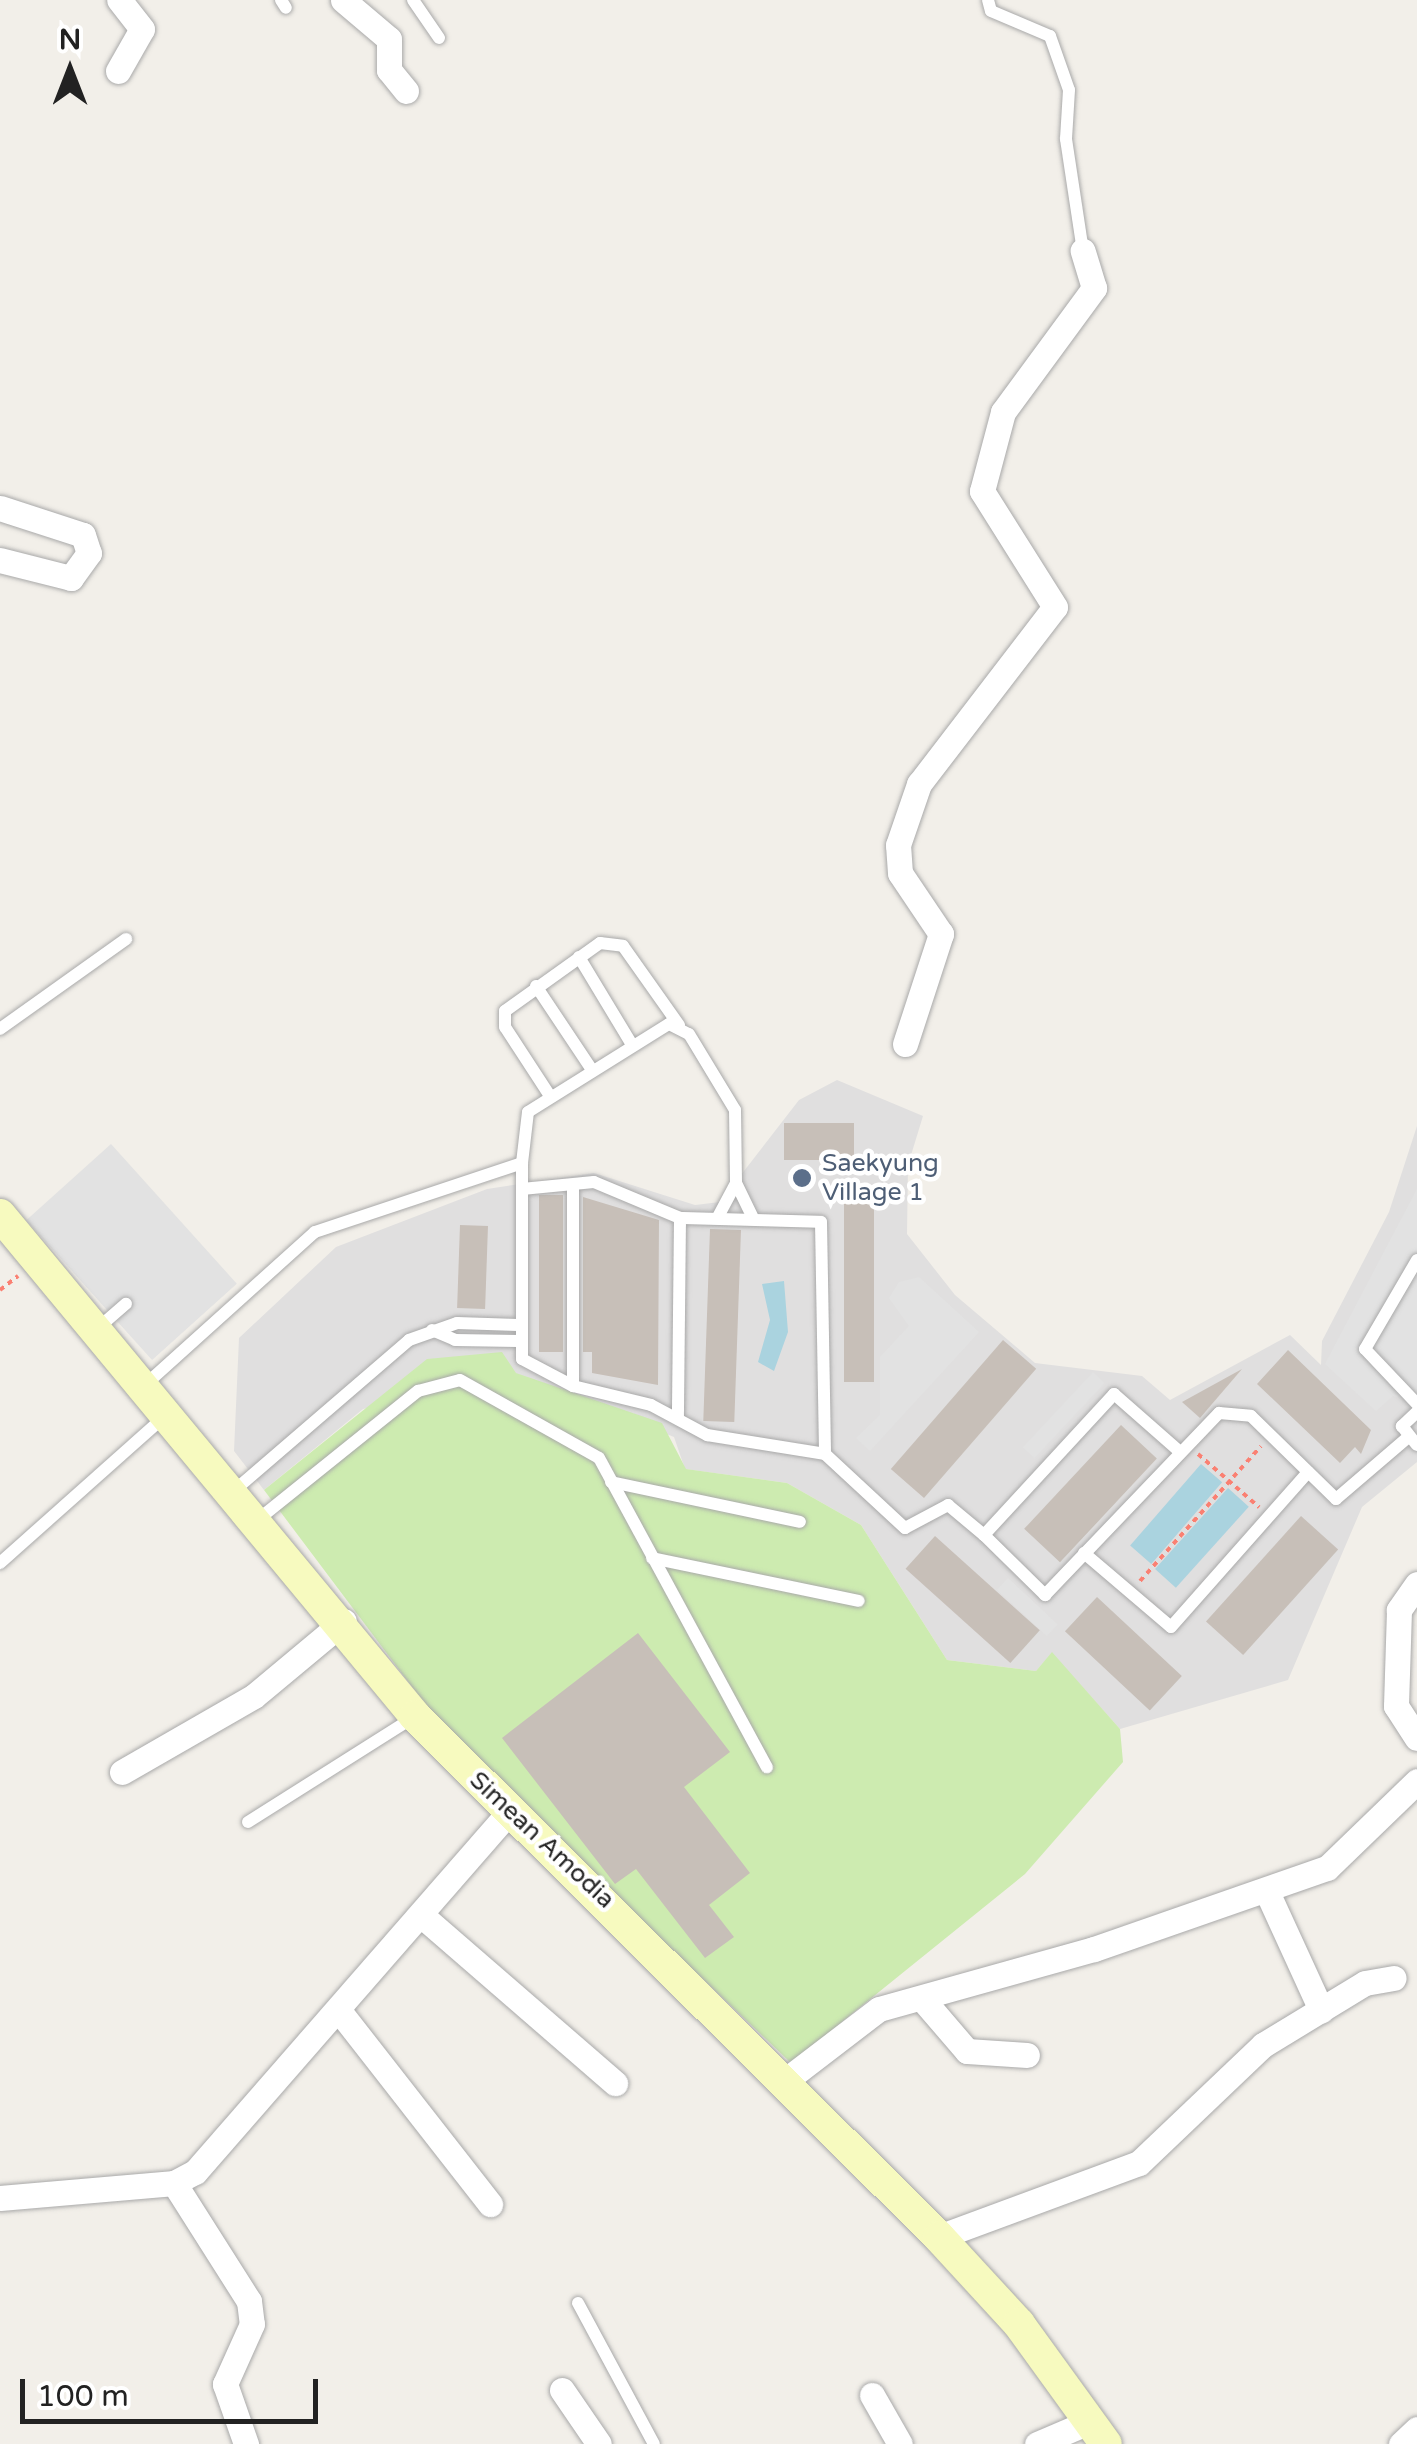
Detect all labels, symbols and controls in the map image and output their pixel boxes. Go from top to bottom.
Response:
north arrow [20,20,120,120]
text: N [59,23,81,57]
place label: Saekyung Village 1 [822,1149,939,1208]
marker: Saekyung Village 1 [791,1167,813,1189]
street label: Simean Amodia [463,1765,621,1915]
scale bar [25,2359,322,2421]
text: 100 m [37,2378,129,2415]

